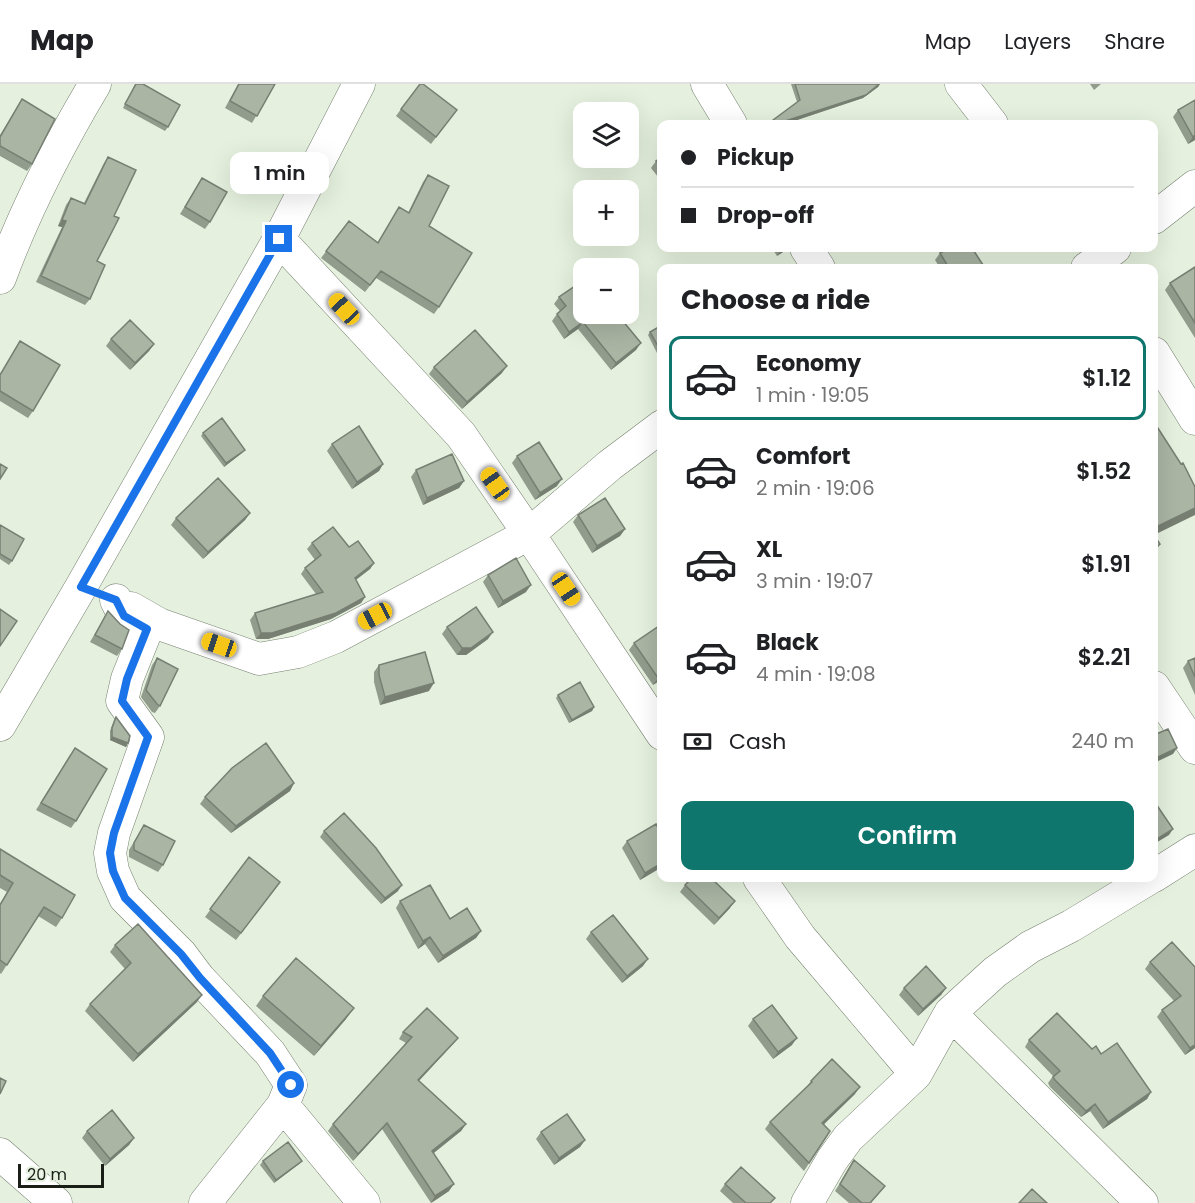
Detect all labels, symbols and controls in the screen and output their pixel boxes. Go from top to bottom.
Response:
text: Map [30,21,94,60]
text: Map [925,27,971,56]
text: Layers [1004,27,1071,56]
text: Share [1104,27,1165,56]
map controls [573,102,639,324]
button: layers [573,102,639,168]
text: Pickup [717,142,794,173]
callout: 1 min [230,152,328,194]
text: 1 min [254,159,305,187]
button: + [573,180,639,246]
text: Drop-off [717,200,814,231]
route end [265,225,292,252]
button: − [573,258,639,324]
text: Choose a ride [681,281,870,318]
car [325,290,363,328]
text: Economy [756,348,861,379]
icon: car [684,351,738,405]
text: $1.12 [1082,363,1131,394]
text: 1 min · 19:05 [756,381,869,409]
text: Comfort [756,441,850,472]
icon: car [684,444,738,498]
text: $1.52 [1076,456,1131,487]
car [477,464,513,504]
text: 2 min · 19:06 [756,474,875,502]
text: XL [756,534,782,565]
icon: car [684,537,738,591]
text: $1.91 [1081,549,1131,580]
text: 3 min · 19:07 [756,567,873,595]
car [548,569,584,609]
car [355,600,395,632]
text: Black [756,627,819,658]
icon: car [684,630,738,684]
car [199,631,239,659]
text: $2.21 [1078,642,1131,673]
text: 4 min · 19:08 [756,660,876,688]
icon: cash [681,725,714,758]
text: Cash [729,726,786,757]
text: 240 m [1071,727,1134,755]
button: Confirm [681,801,1134,870]
route start [277,1071,304,1098]
scale bar [18,1161,104,1188]
text: 20 m [27,1163,67,1186]

